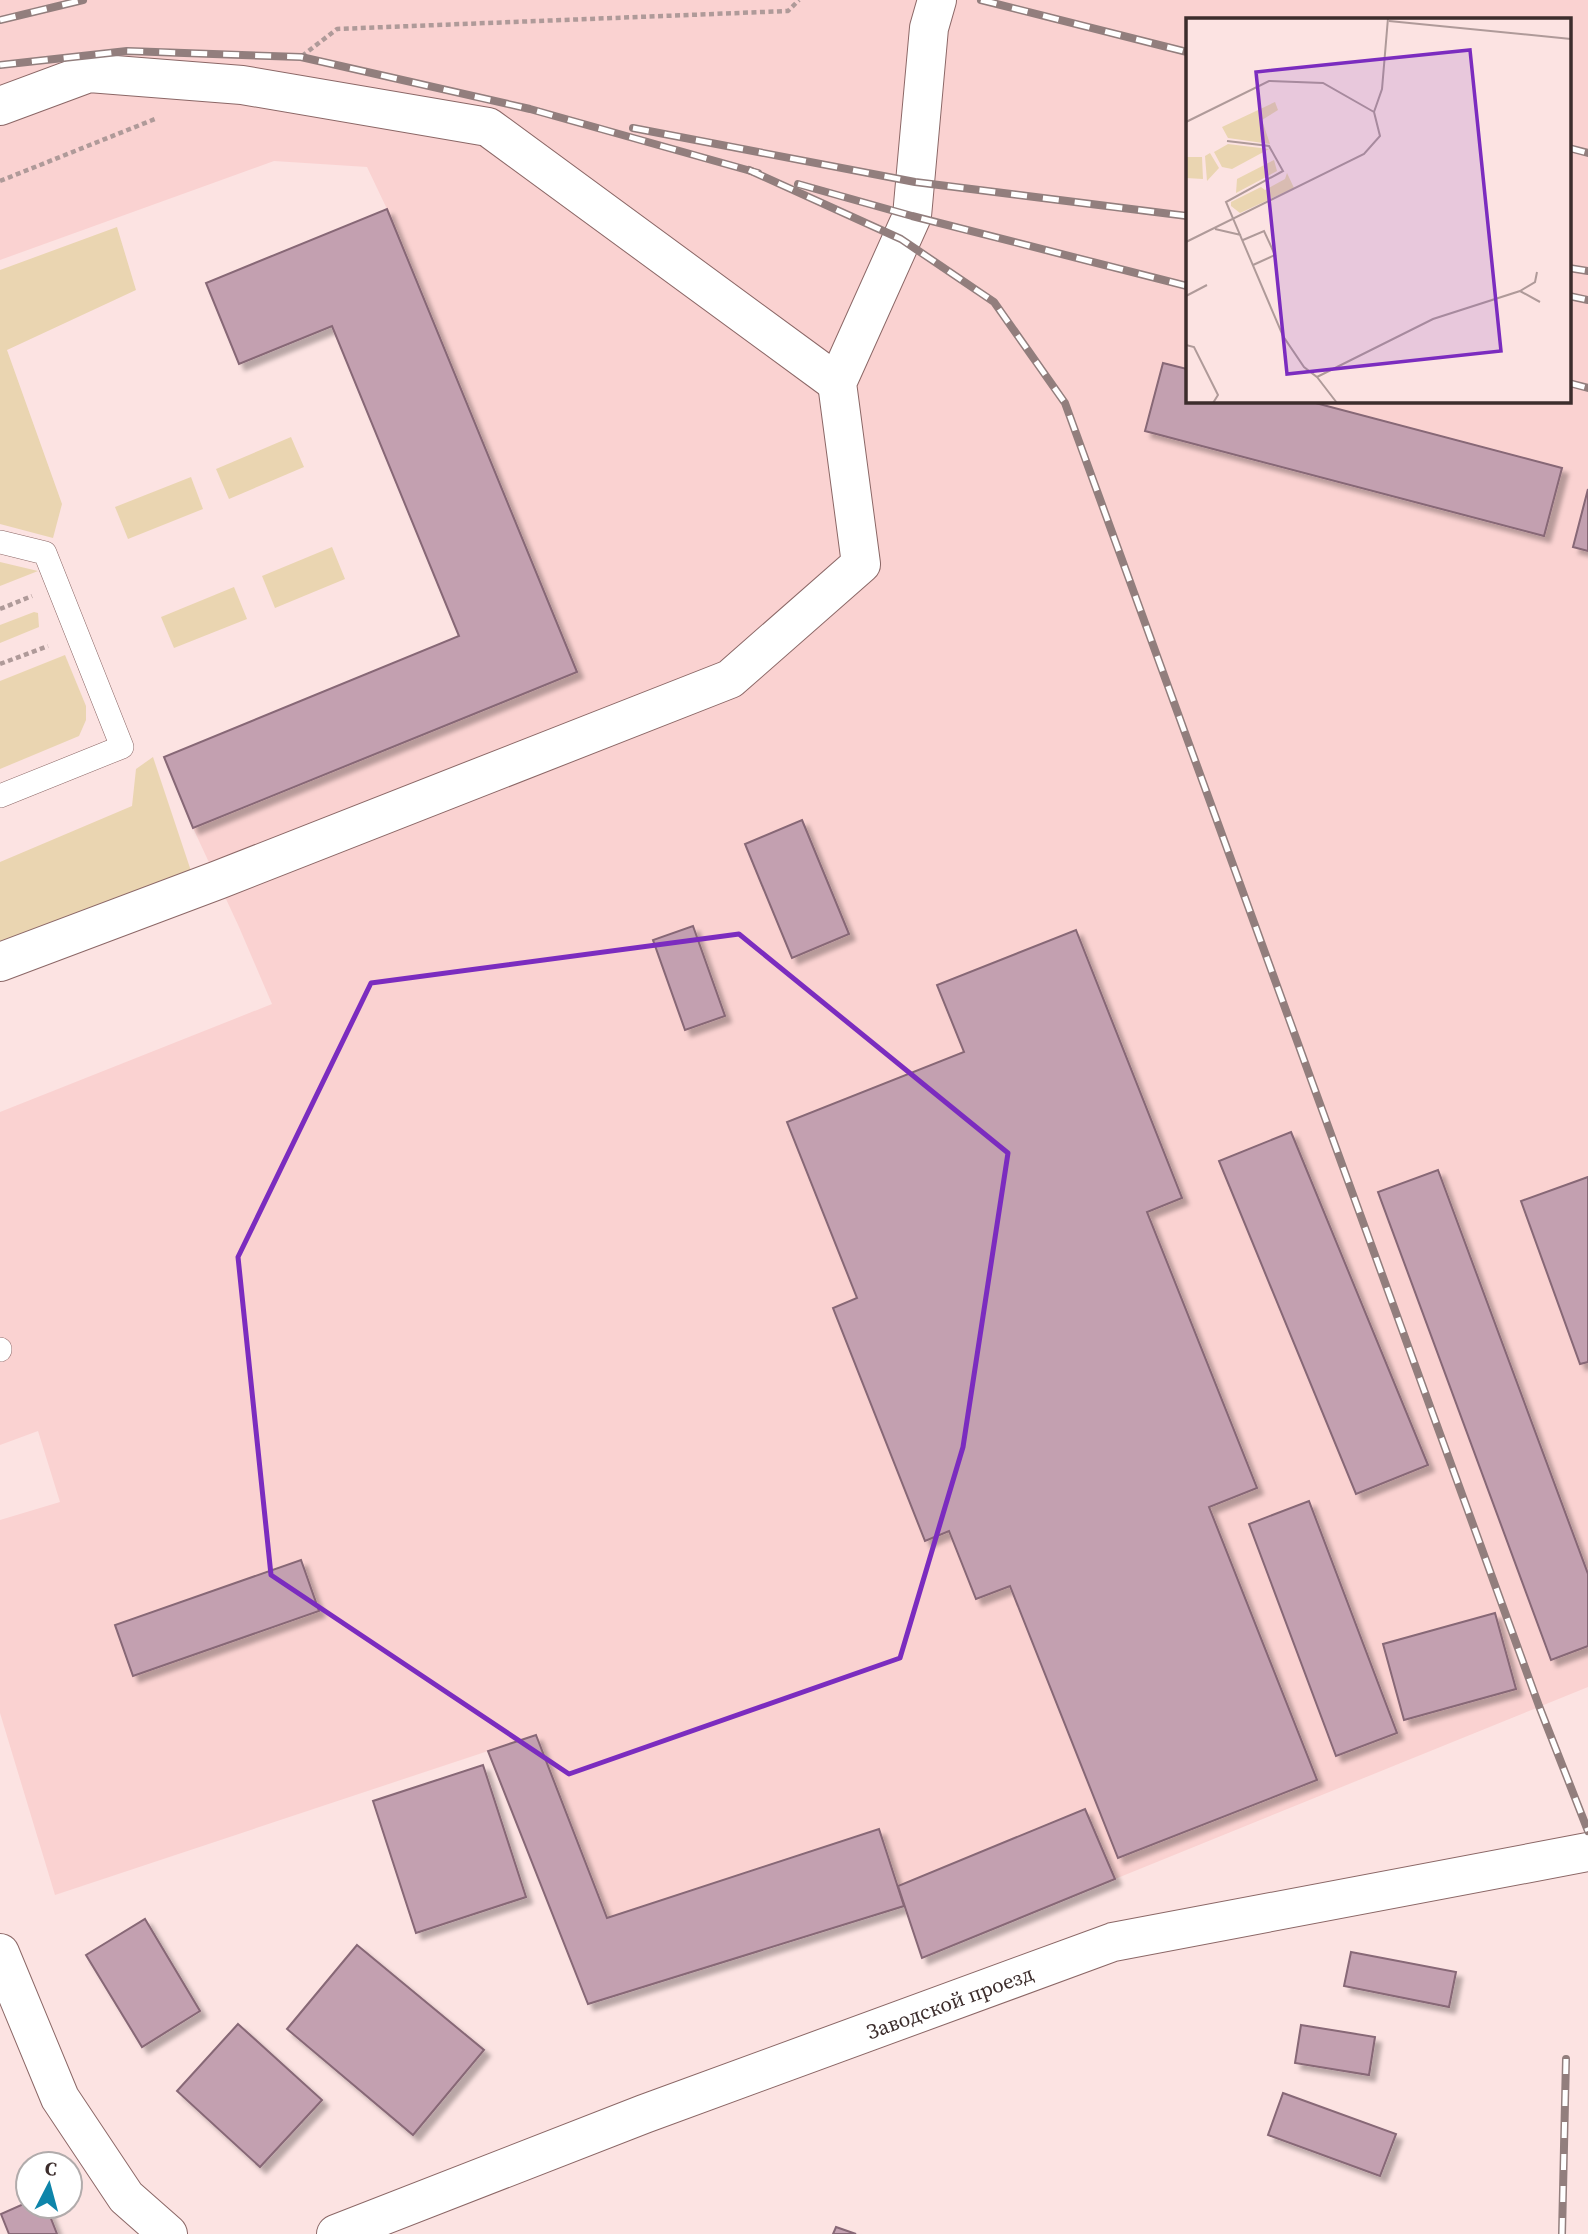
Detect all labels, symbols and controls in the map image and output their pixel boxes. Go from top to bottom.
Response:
inset map [1186,18,1570,402]
street label: Заводской проезд [862,1958,1037,2046]
north arrow [14,2150,84,2220]
text: С [44,2155,58,2182]

